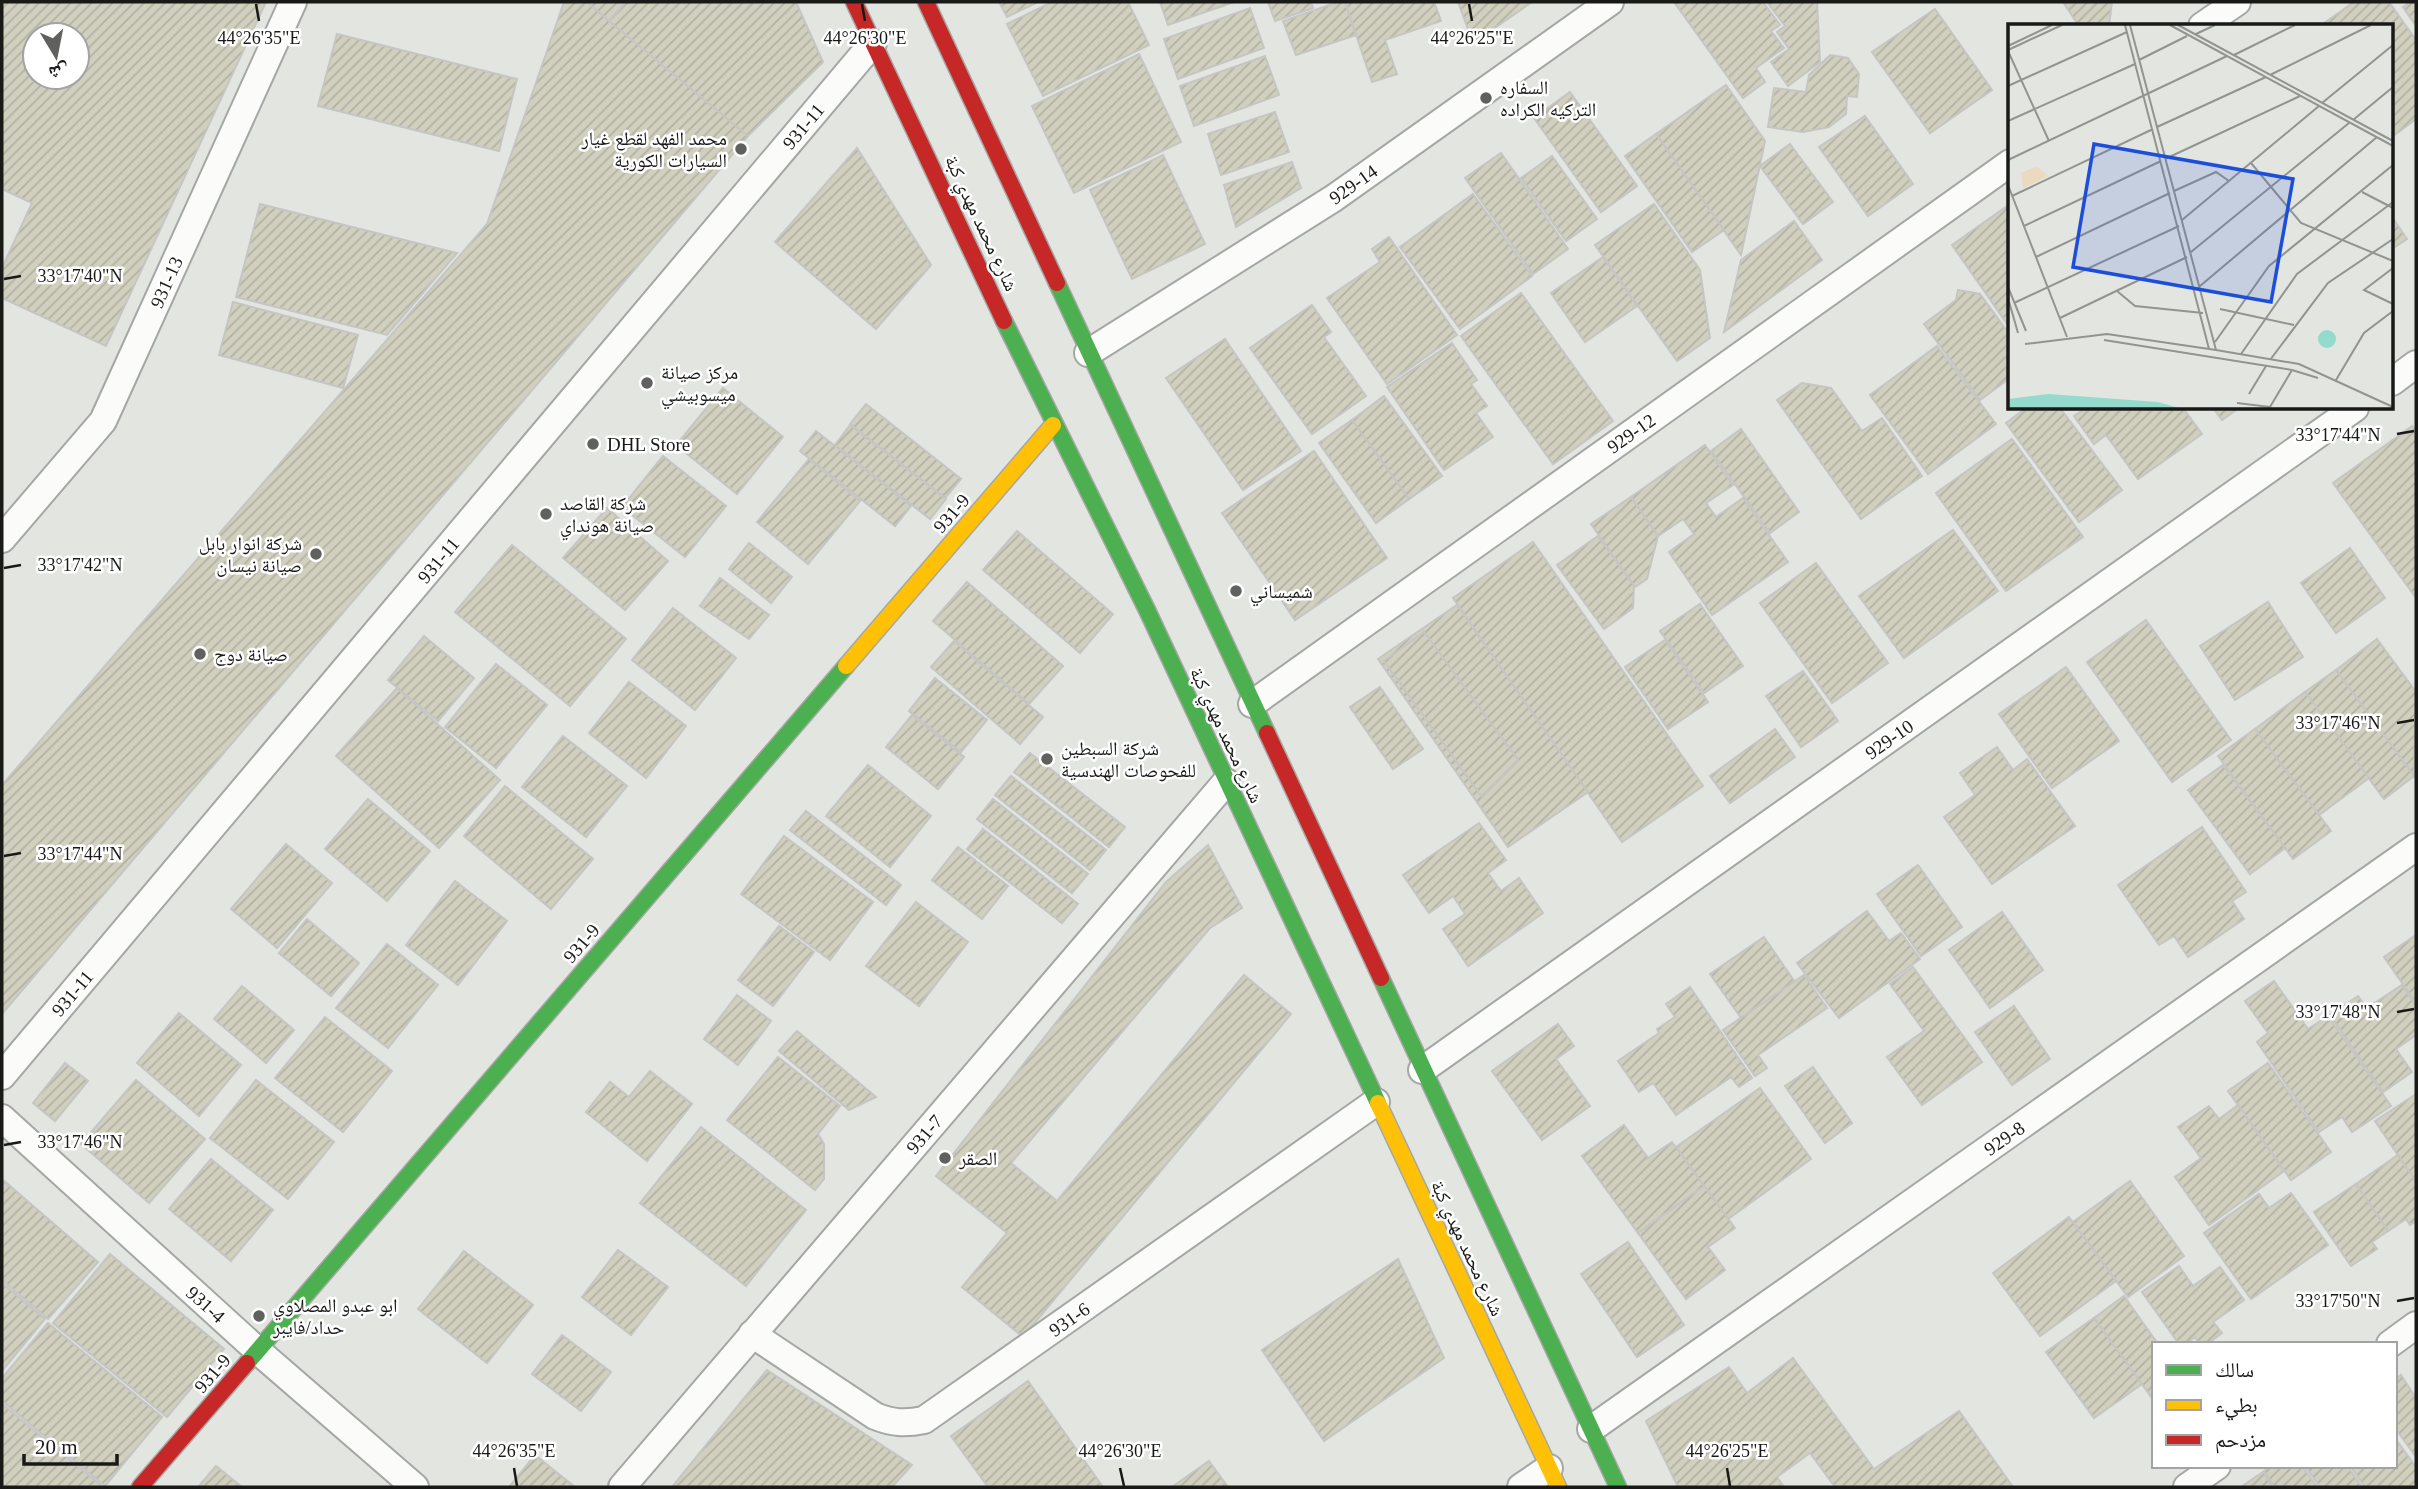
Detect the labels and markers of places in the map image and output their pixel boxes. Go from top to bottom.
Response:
place label: السفاره التركيه الكراده [1500,77,1596,121]
marker: السفاره التركيه الكراده [1478,90,1494,106]
place label: محمد الفهد لقطع غيار السيارات الكورية [580,128,727,172]
marker: محمد الفهد لقطع غيار السيارات الكورية [733,141,749,157]
place label: مركز صيانة ميسوبيشي [661,362,738,410]
marker: مركز صيانة ميسوبيشي [639,375,655,391]
place label: DHL Store [607,434,690,455]
marker: DHL Store [585,436,601,452]
place label: شركة القاصد صيانة هونداي [560,493,654,541]
marker: شركة القاصد صيانة هونداي [538,506,554,522]
place label: شركة انوار بابل صيانة نيسان [199,533,302,577]
marker: شركة انوار بابل صيانة نيسان [308,546,324,562]
place label: شميساني [1250,581,1313,607]
marker: شميساني [1228,583,1244,599]
place label: صيانة دوج [214,644,288,666]
marker: صيانة دوج [192,646,208,662]
place label: شركة السبطين للفحوصات الهندسية [1061,738,1196,782]
marker: شركة السبطين للفحوصات الهندسية [1039,751,1055,767]
place label: الصقر [958,1148,997,1170]
marker: الصقر [937,1150,953,1166]
place label: ابو عبدو المصلاوي حداد/فايبر [272,1295,398,1339]
marker: ابو عبدو المصلاوي حداد/فايبر [251,1308,267,1324]

